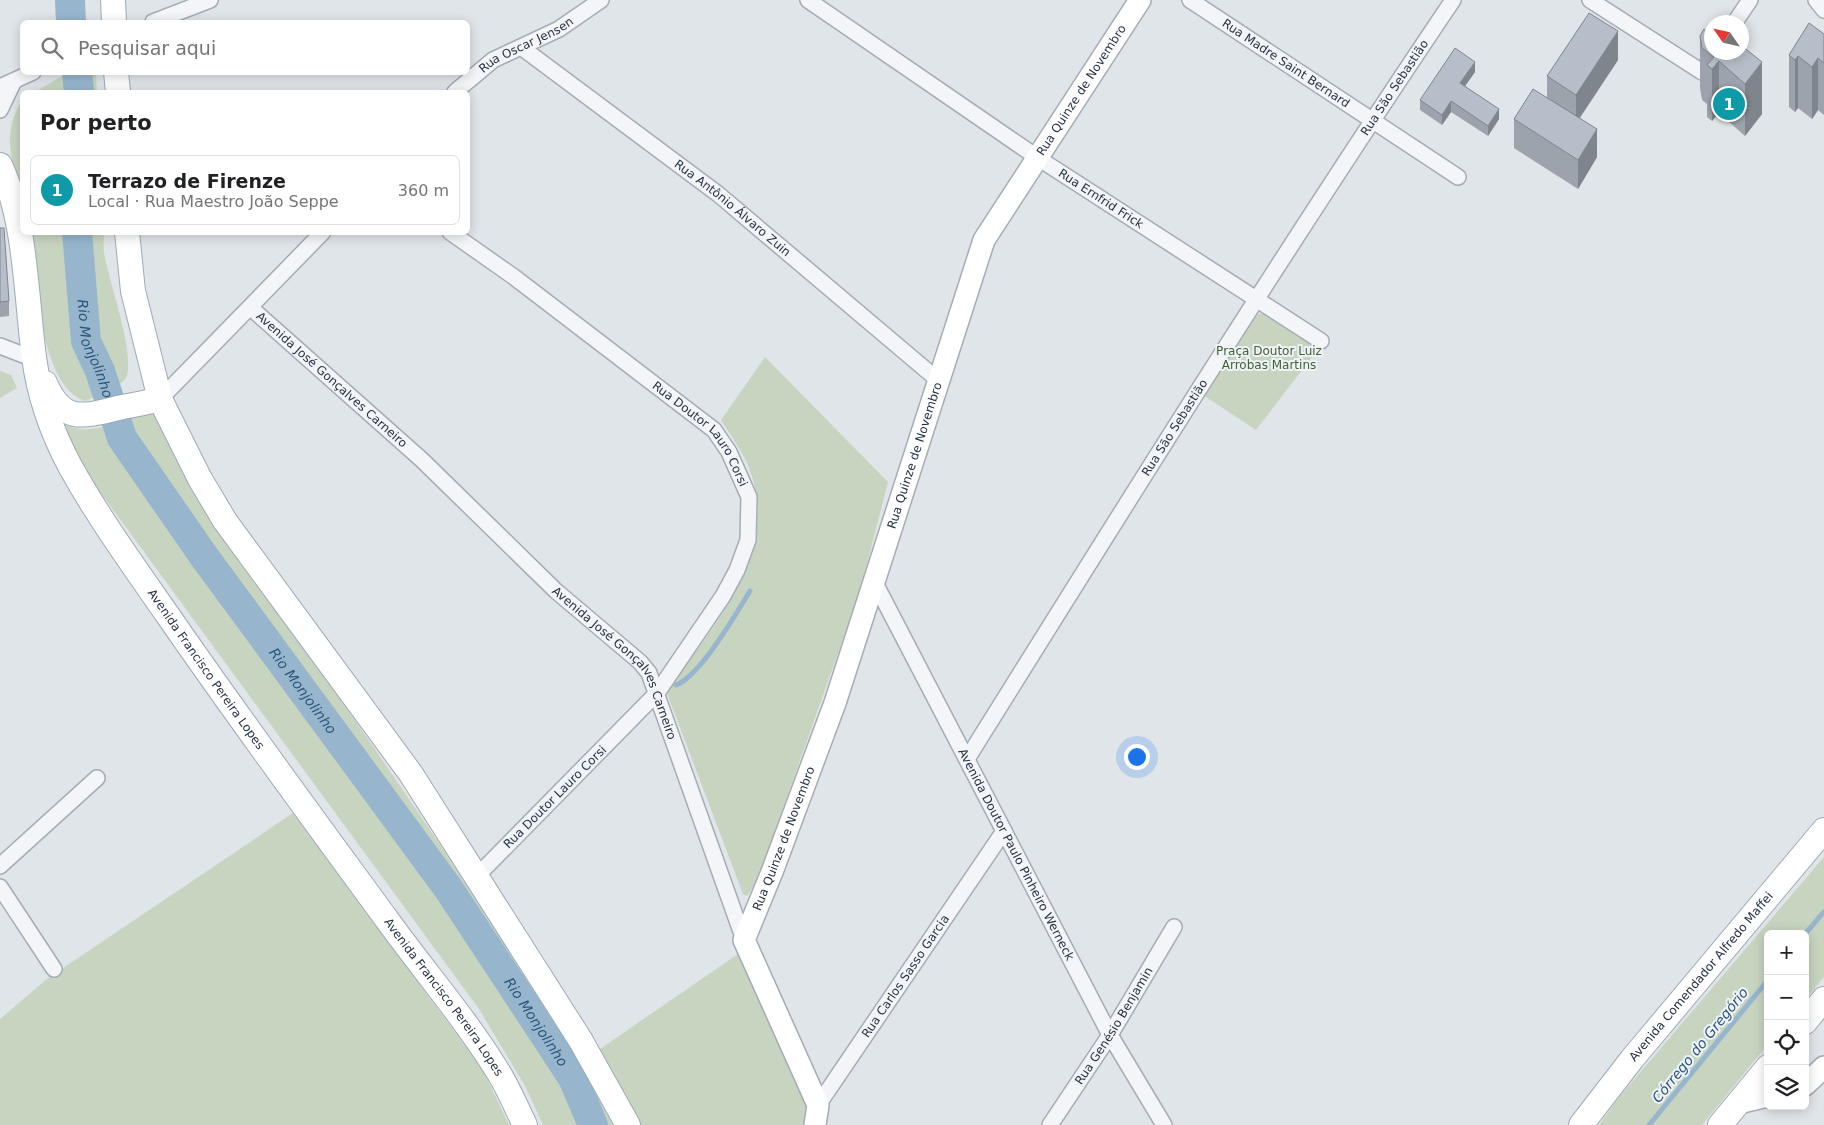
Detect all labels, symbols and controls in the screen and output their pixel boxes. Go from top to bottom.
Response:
street label: Rua Oscar Jensen [476,14,576,76]
north arrow [1704,15,1749,60]
street label: Rua Madre Saint Bernard [1220,16,1352,111]
search box [20,20,470,75]
street label: Rua Quinze de Novembro [1034,22,1129,158]
icon: search [38,34,66,62]
text: Pesquisar aqui [78,37,216,59]
street label: Rua São Sebastião [1358,37,1431,138]
pin: 1 [1713,85,1745,123]
text: Por perto [40,111,152,135]
street label: Rua Antônio Álvaro Zuin [672,157,793,259]
street label: Rua Ernfrid Frick [1056,166,1146,231]
text: Terrazo de Firenze [88,170,286,192]
text: 1 [51,181,63,200]
text: 360 m [398,181,449,200]
text: Local · Rua Maestro João Seppe [88,192,339,211]
water label: Rio Monjolinho [75,299,116,400]
street label: Avenida José Gonçalves Carneiro [253,309,410,450]
park label: Praça Doutor Luiz Arrobas Martins [1216,344,1322,372]
street label: Rua São Sebastião [1139,377,1210,479]
street label: Rua Doutor Lauro Corsi [650,378,750,489]
street label: Rua Quinze de Novembro [885,380,945,531]
street label: Avenida José Gonçalves Carneiro [549,584,679,741]
street label: Avenida Francisco Pereira Lopes [145,587,267,752]
water label: Rio Monjolinho [266,645,340,737]
street label: Rua Doutor Lauro Corsi [501,743,609,851]
your location [1124,744,1150,770]
street label: Avenida Doutor Paulo Pinheiro Werneck [955,746,1077,963]
street label: Rua Quinze de Novembro [750,765,818,913]
street label: Avenida Comendador Alfredo Maffei [1626,889,1776,1064]
street label: Rua Carlos Sasso Garcia [859,912,952,1040]
street label: Avenida Francisco Pereira Lopes [381,915,506,1079]
map controls [1764,930,1809,1110]
button: + [1764,930,1809,975]
street label: Rua Genésio Benjamin [1072,965,1156,1087]
water label: Rio Monjolinho [501,975,571,1069]
button: − [1764,975,1809,1020]
water label: Córrego do Gregório [1649,984,1751,1106]
button: locate [1764,1020,1809,1065]
button: layers [1764,1065,1809,1110]

